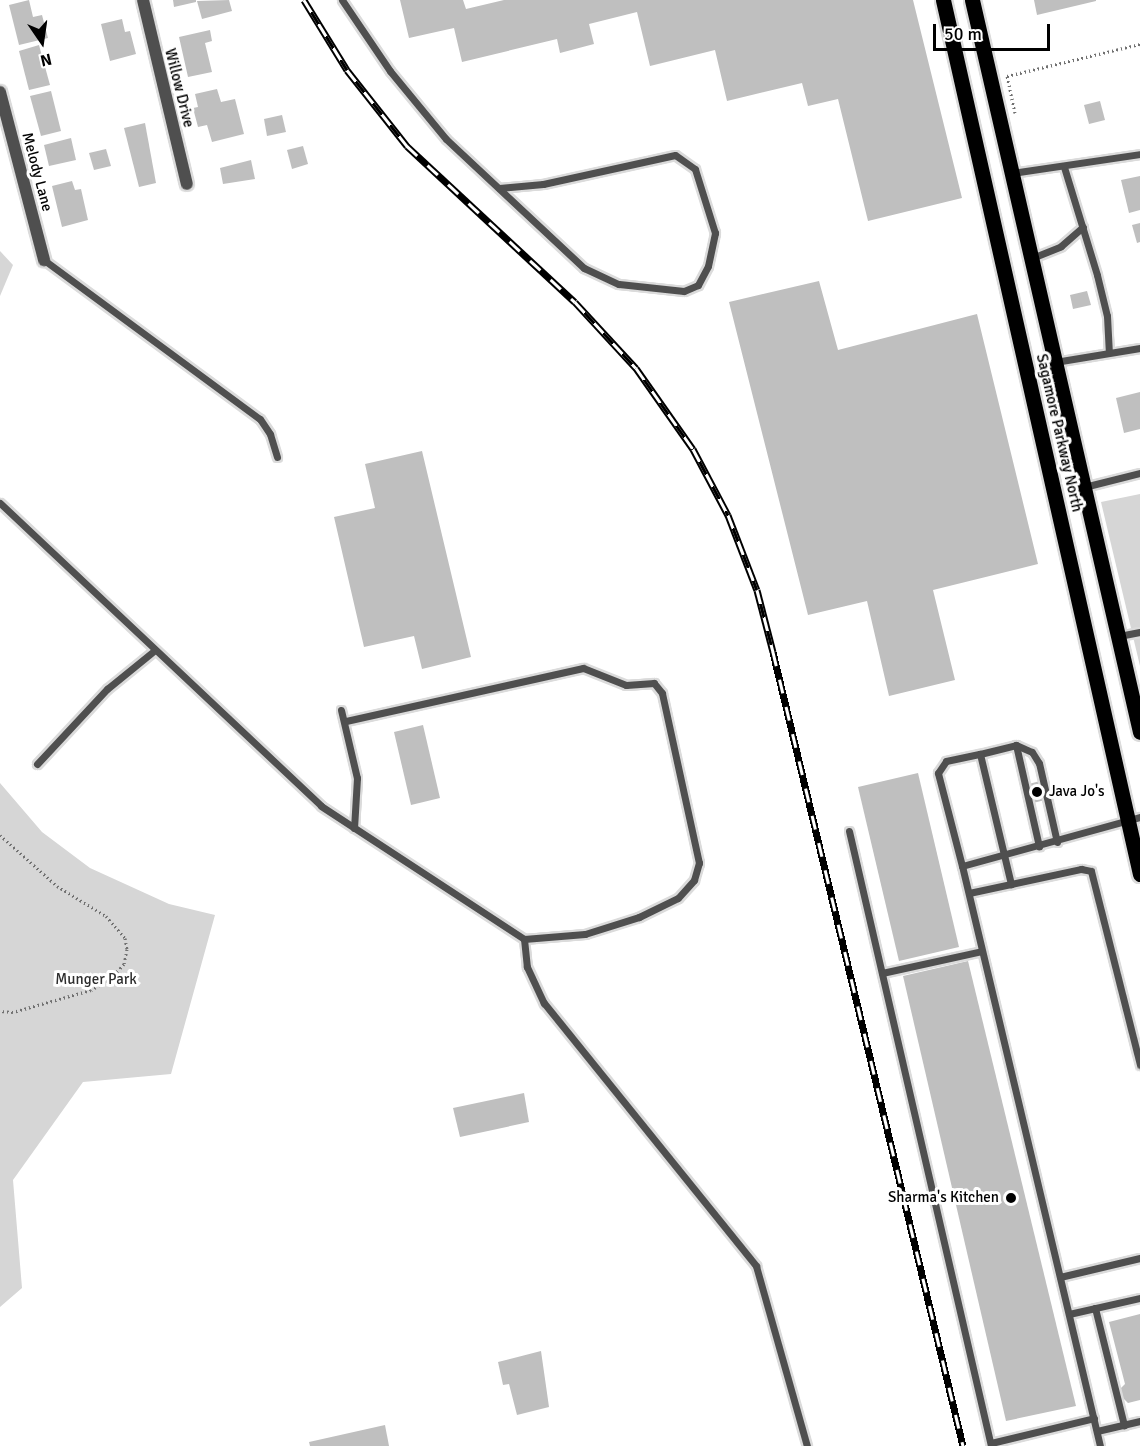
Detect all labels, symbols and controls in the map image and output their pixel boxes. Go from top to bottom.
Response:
north arrow [12,12,72,72]
scale bar [936,12,1053,50]
text: 50 m [944,23,982,45]
street label: Willow Drive [161,47,197,129]
text: N [38,49,54,71]
street label: Melody Lane [18,131,56,213]
street label: Sagamore Parkway North [1032,352,1086,514]
place label: Java Jo's [1049,783,1105,801]
marker: Java Jo's [1030,785,1044,799]
park label: Munger Park [55,971,137,989]
place label: Sharma's Kitchen [888,1189,999,1207]
marker: Sharma's Kitchen [1004,1191,1018,1205]

